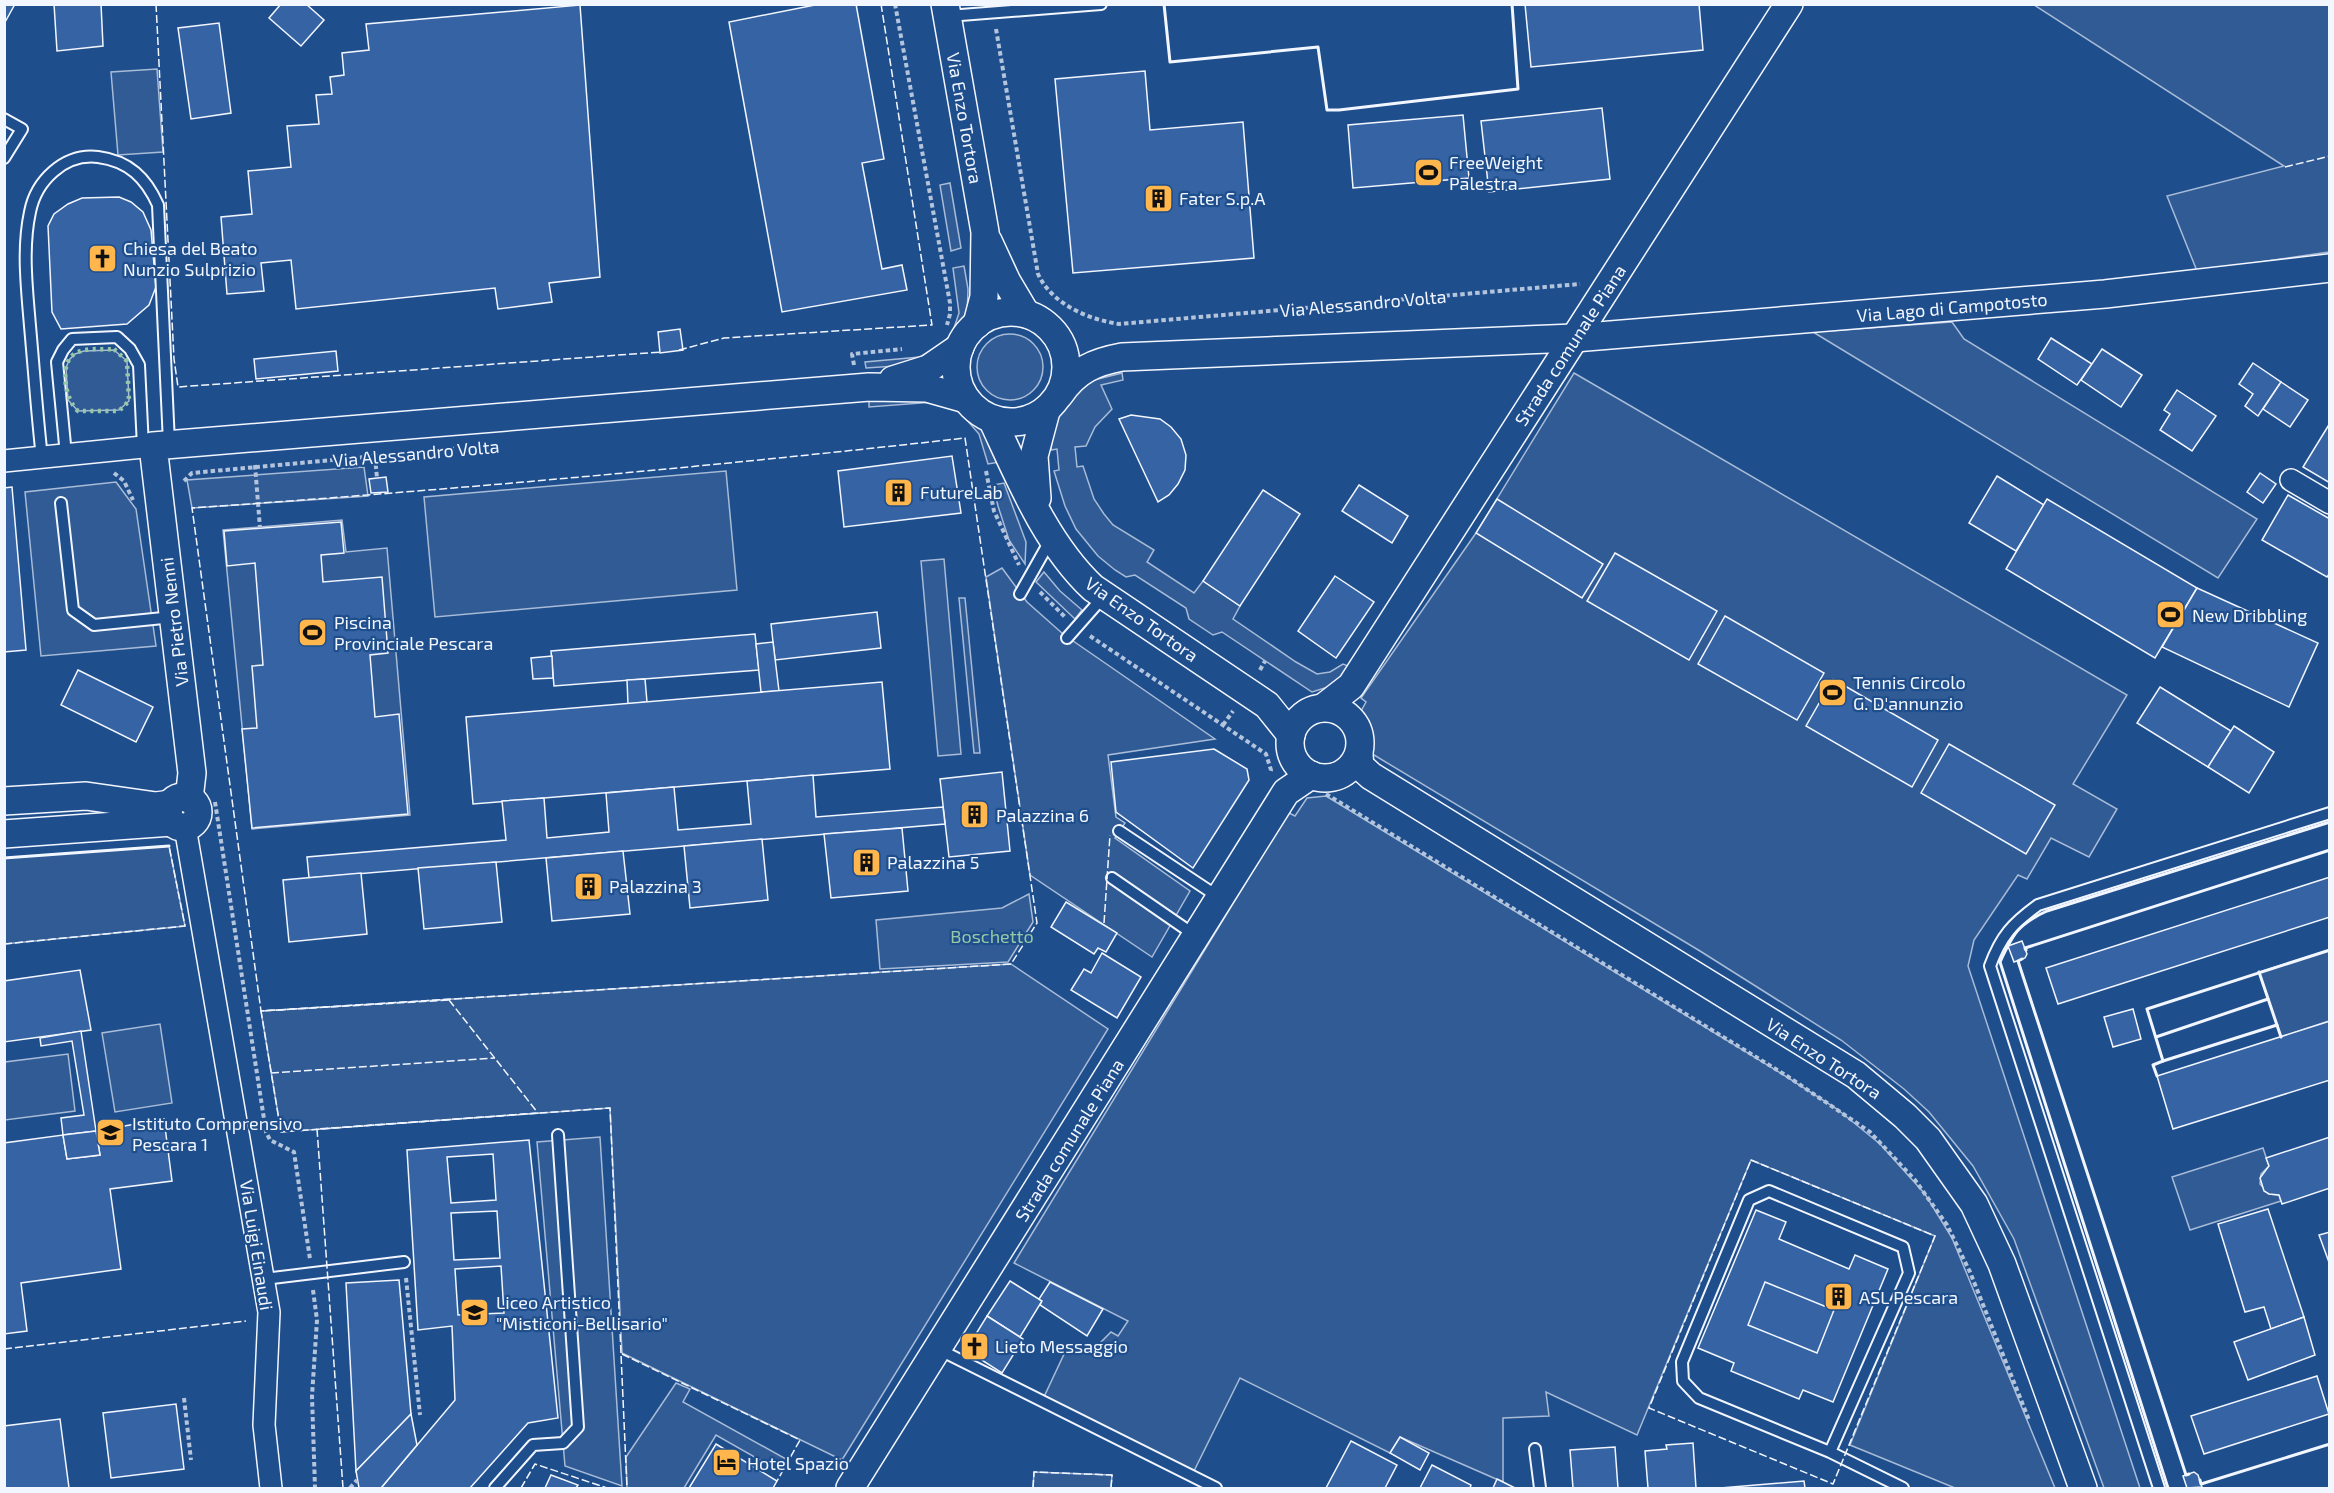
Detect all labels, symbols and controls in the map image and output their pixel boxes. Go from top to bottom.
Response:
street label: Via Enzo Tortora [943,51,987,185]
place label: FreeWeight Palestra [1449,151,1543,194]
sports icon: FreeWeight Palestra [1412,156,1444,188]
building icon: Fater S.p.A [1142,182,1174,214]
place label: Fater S.p.A [1179,187,1266,209]
place label: Chiesa del Beato Nunzio Sulprizio [123,237,258,280]
church icon: Chiesa del Beato Nunzio Sulprizio [86,242,118,274]
street label: Strada comunale Piana [1510,260,1630,430]
street label: Via Alessandro Volta [1279,285,1447,321]
street label: Via Lago di Campotosto [1856,288,2048,326]
street label: Via Alessandro Volta [332,435,500,471]
building icon: FutureLab [883,476,915,508]
place label: FutureLab [920,481,1003,503]
street label: Via Pietro Nenni [155,556,193,688]
street label: Via Enzo Tortora [1081,572,1203,666]
sports icon: New Dribbling [2155,599,2187,631]
place label: New Dribbling [2192,604,2307,626]
place label: Piscina Provinciale Pescara [334,611,493,654]
sports icon: Piscina Provinciale Pescara [297,616,329,648]
place label: Tennis Circolo G. D'annunzio [1853,671,1966,714]
sports icon: Tennis Circolo G. D'annunzio [1816,676,1848,708]
building icon: Palazzina 6 [959,799,991,831]
place label: Palazzina 6 [996,804,1089,826]
building icon: Palazzina 5 [850,846,882,878]
place label: Palazzina 5 [887,851,979,873]
building icon: Palazzina 3 [572,870,604,902]
place label: Palazzina 3 [609,875,702,897]
park label: Boschetto [950,925,1034,947]
street label: Via Enzo Tortora [1762,1013,1886,1103]
street label: Strada comunale Piana [1010,1055,1128,1225]
place label: Istituto Comprensivo Pescara 1 [132,1112,302,1155]
school or university icon: Istituto Comprensivo Pescara 1 [95,1117,127,1149]
street label: Via Luigi Einaudi [236,1178,278,1312]
building icon: ASL Pescara [1822,1281,1854,1313]
place label: ASL Pescara [1859,1286,1958,1308]
place label: Liceo Artistico "Misticoni-Bellisario" [496,1291,668,1334]
school or university icon: Liceo Artistico "Misticoni-Bellisario" [459,1296,491,1328]
church icon: Lieto Messaggio [958,1330,990,1362]
place label: Lieto Messaggio [995,1335,1128,1357]
hotel icon: Hotel Spazio [710,1447,742,1479]
place label: Hotel Spazio [747,1452,849,1474]

